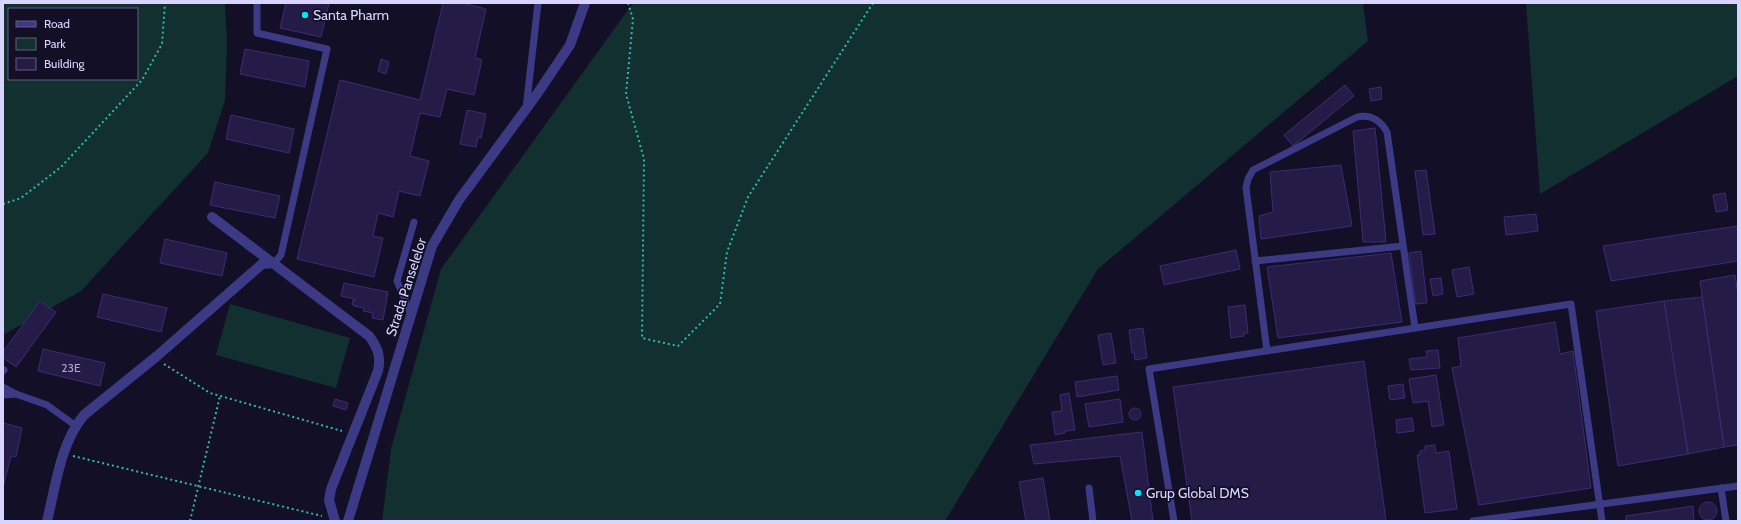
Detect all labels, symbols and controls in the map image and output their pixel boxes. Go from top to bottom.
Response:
place label: Santa Pharm [313,6,389,24]
legend [8,8,138,80]
marker: Santa Pharm [300,10,310,20]
text: Road [44,16,70,31]
text: Park [44,36,66,51]
text: Building [44,56,86,71]
street label: Strada Panselelor [382,235,431,339]
house number: 23E [61,360,81,375]
place label: Grup Global DMS [1146,484,1249,502]
marker: Grup Global DMS [1133,488,1143,498]

